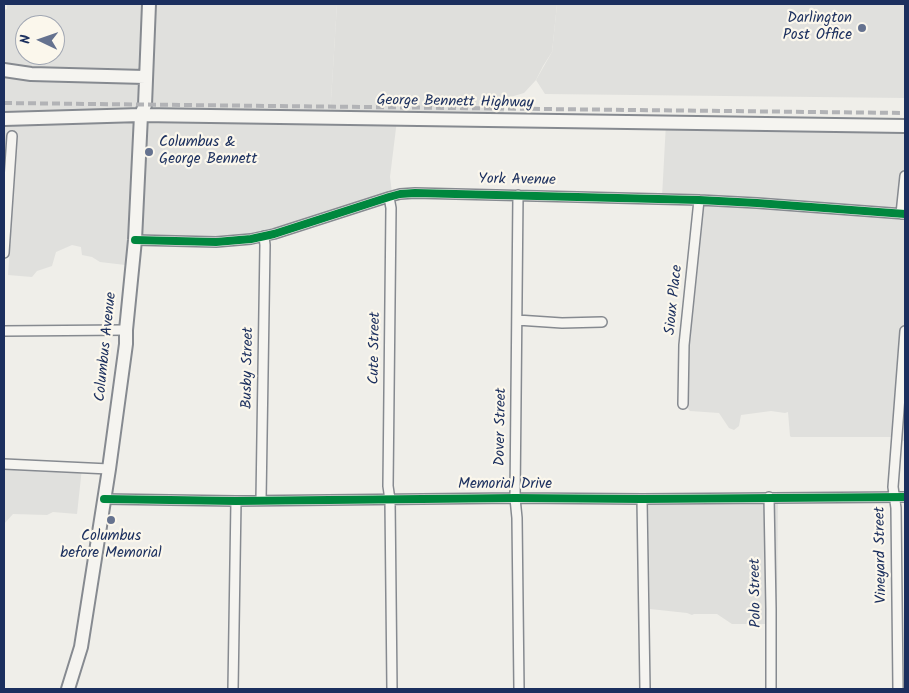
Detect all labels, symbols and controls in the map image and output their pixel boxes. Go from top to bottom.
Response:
place label: Darlington Post Office [783,10,852,45]
north arrow [15,15,65,65]
marker: Darlington Post Office [856,22,868,34]
text: N [15,34,37,44]
street label: George Bennett Highway [376,93,534,113]
place label: Columbus & George Bennett [159,134,257,169]
marker: Columbus & George Bennett [143,146,155,158]
street label: York Avenue [478,171,556,191]
street label: Sioux Place [662,264,688,336]
street label: Columbus Avenue [92,291,122,403]
street label: Cute Street [366,311,386,385]
street label: Busby Street [239,327,259,409]
street label: Dover Street [492,388,512,466]
street label: Memorial Drive [458,476,552,494]
street label: Vineyard Street [872,506,892,604]
marker: Columbus before Memorial [105,514,117,526]
place label: Columbus before Memorial [60,528,162,563]
street label: Polo Street [747,558,767,628]

